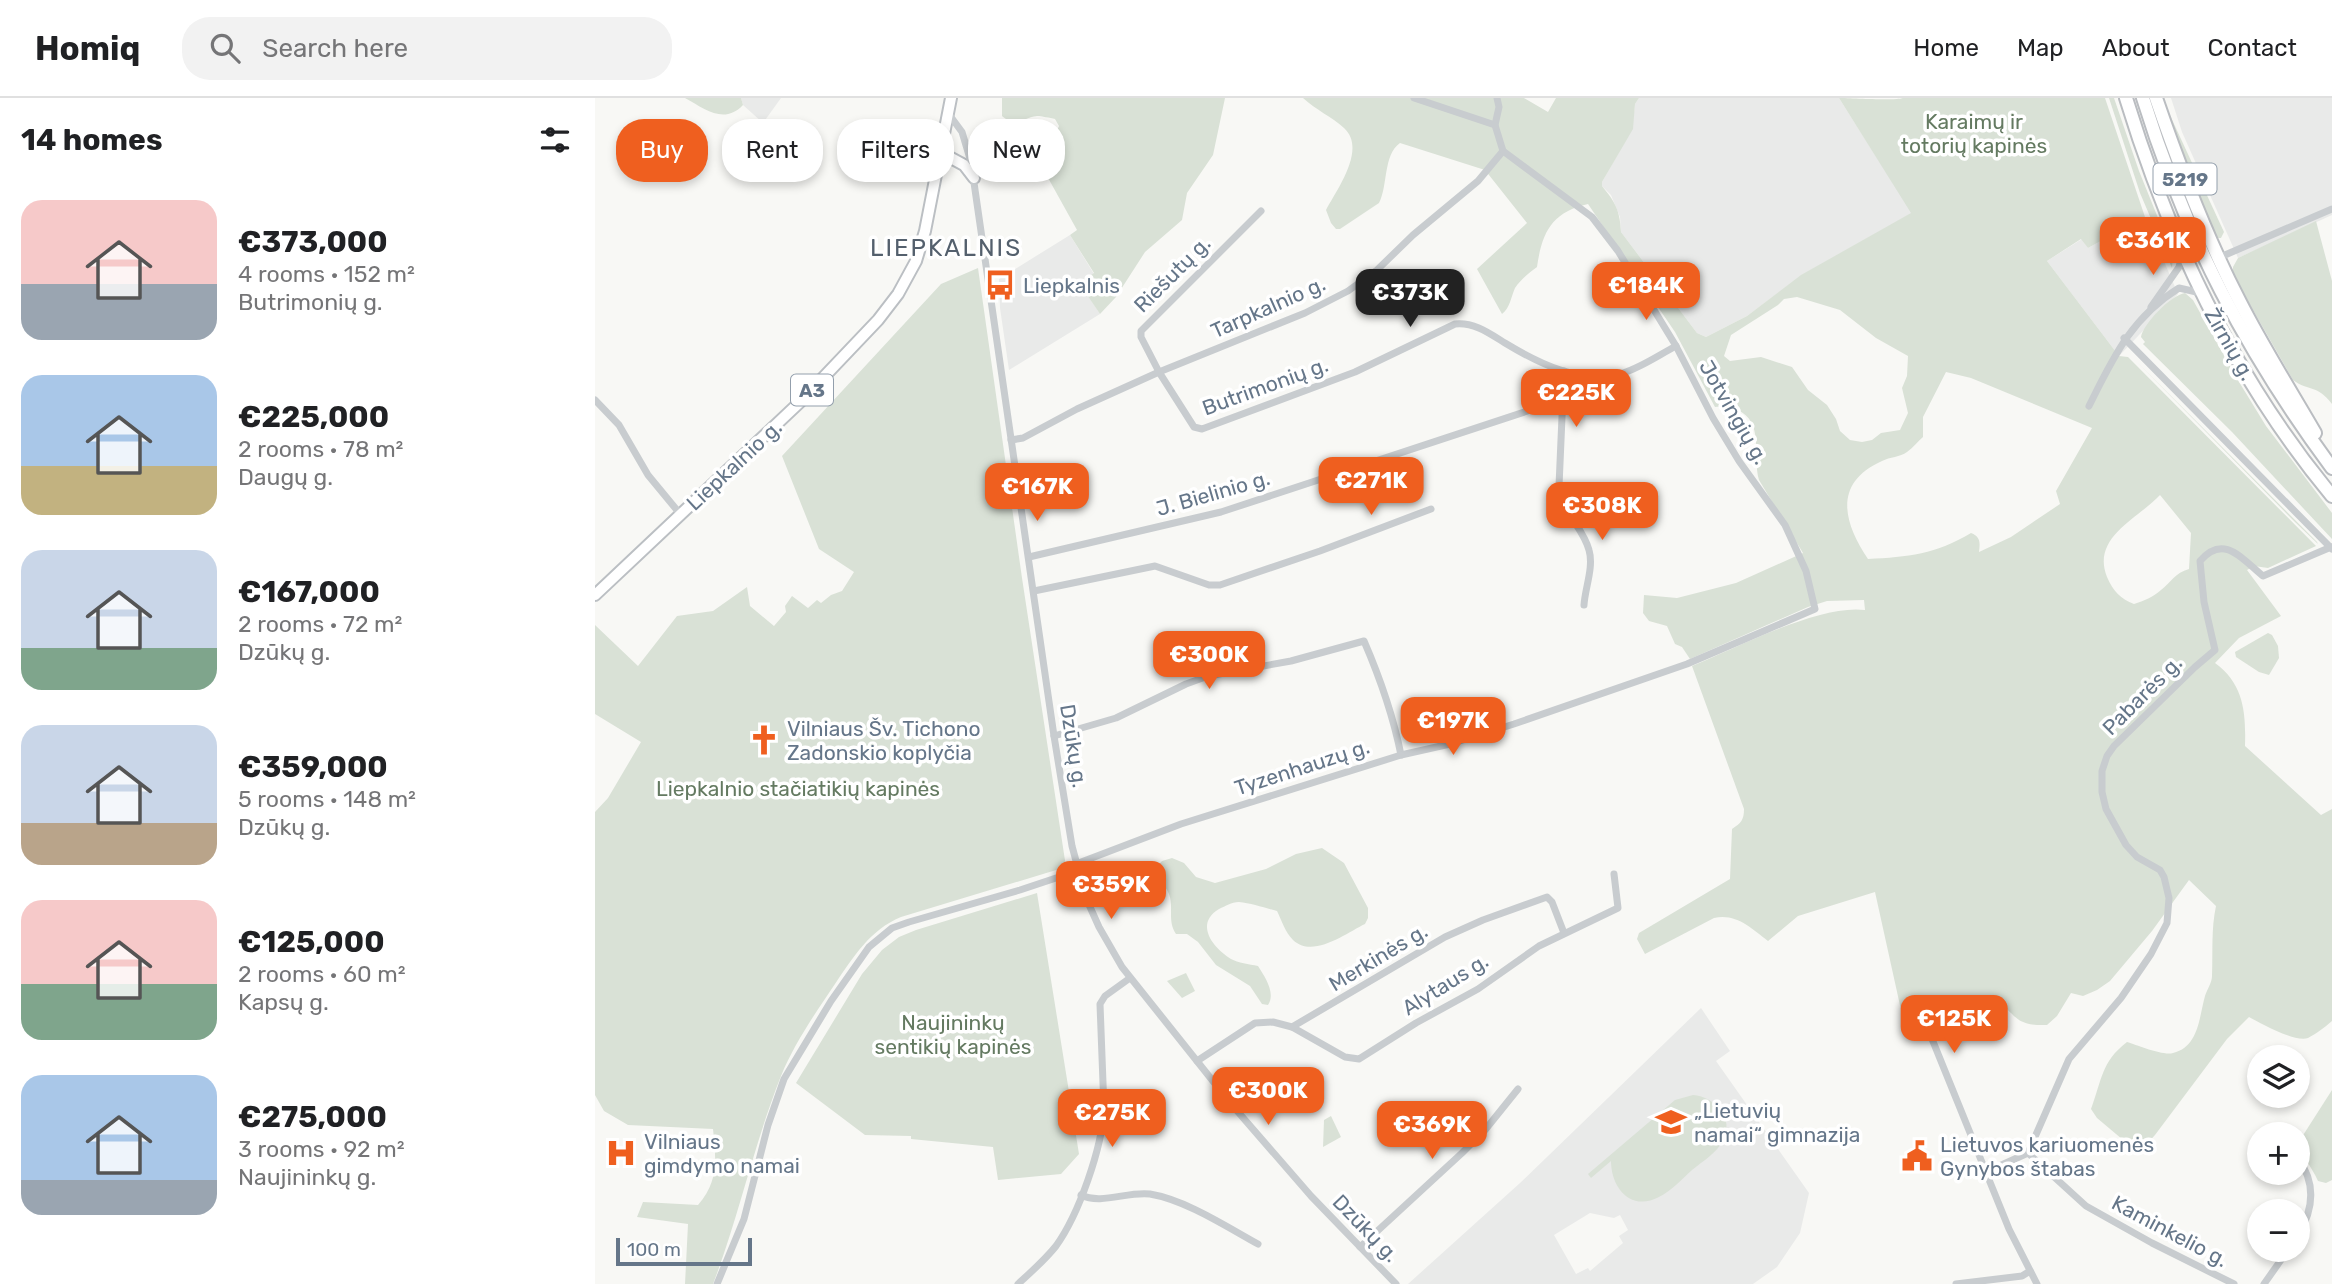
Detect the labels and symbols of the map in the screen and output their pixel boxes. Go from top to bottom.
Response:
park label: Karaimų ir totorių kapinės [1901,109,2047,158]
road number: 5219 [2153,164,2217,194]
pin: €361K [2104,218,2202,277]
street label: Riešutų g. [1129,231,1215,317]
district label: LIEPKALNIS [870,234,1022,262]
pin: €184K [1597,262,1695,322]
bus stop icon: Liepkalnis [983,268,1017,302]
pin: €373K [1361,270,1459,329]
street label: Tarpkalnio g. [1207,271,1329,343]
place label: Liepkalnis [1023,273,1120,298]
street label: Žirnių g. [2199,304,2261,384]
street label: Butrimonių g. [1199,352,1331,420]
street label: Jotvingių g. [1694,355,1774,469]
pin: €225K [1527,370,1625,429]
road number: A3 [791,374,833,406]
street label: Liepkalnio g. [681,414,787,516]
pin: €271K [1322,458,1420,517]
pin: €167K [988,464,1086,523]
street label: J. Bielinio g. [1153,465,1273,521]
pin: €308K [1553,482,1651,542]
pin: €300K [1160,632,1258,691]
street label: Pabarės g. [2097,650,2187,740]
pin: €197K [1404,698,1502,757]
street label: Dzūkų g. [1055,702,1093,790]
place label: Vilniaus Šv. Tichono Zadonskio koplyčia [787,716,981,765]
church icon: Vilniaus Šv. Tichono Zadonskio koplyčia [747,723,781,757]
street label: Tyzenhauzų g. [1231,733,1373,801]
park label: Liepkalnio stačiatikių kapinės [656,776,940,801]
pin: €359K [1062,862,1160,921]
street label: Merkinės g. [1324,918,1432,996]
street label: Alytaus g. [1397,948,1493,1020]
pin: €125K [1905,996,2003,1055]
park label: Naujininkų sentikių kapinės [874,1010,1032,1059]
pin: €300K [1219,1068,1317,1127]
pin: €275K [1063,1090,1161,1149]
place label: „Lietuvių namai“ gimnazija [1694,1098,1860,1147]
pin: €369K [1383,1102,1481,1161]
school or university icon: „Lietuvių namai“ gimnazija [1654,1105,1688,1139]
place label: Vilniaus gimdymo namai [644,1129,800,1178]
place label: Lietuvos kariuomenės Gynybos štabas [1940,1132,2154,1181]
hospital icon: Vilniaus gimdymo namai [604,1136,638,1170]
public building icon: Lietuvos kariuomenės Gynybos štabas [1900,1139,1934,1173]
street label: Dzūkų g. [1328,1189,1404,1267]
street label: Kaminkelio g. [2108,1190,2232,1272]
scale bar [616,1235,753,1267]

